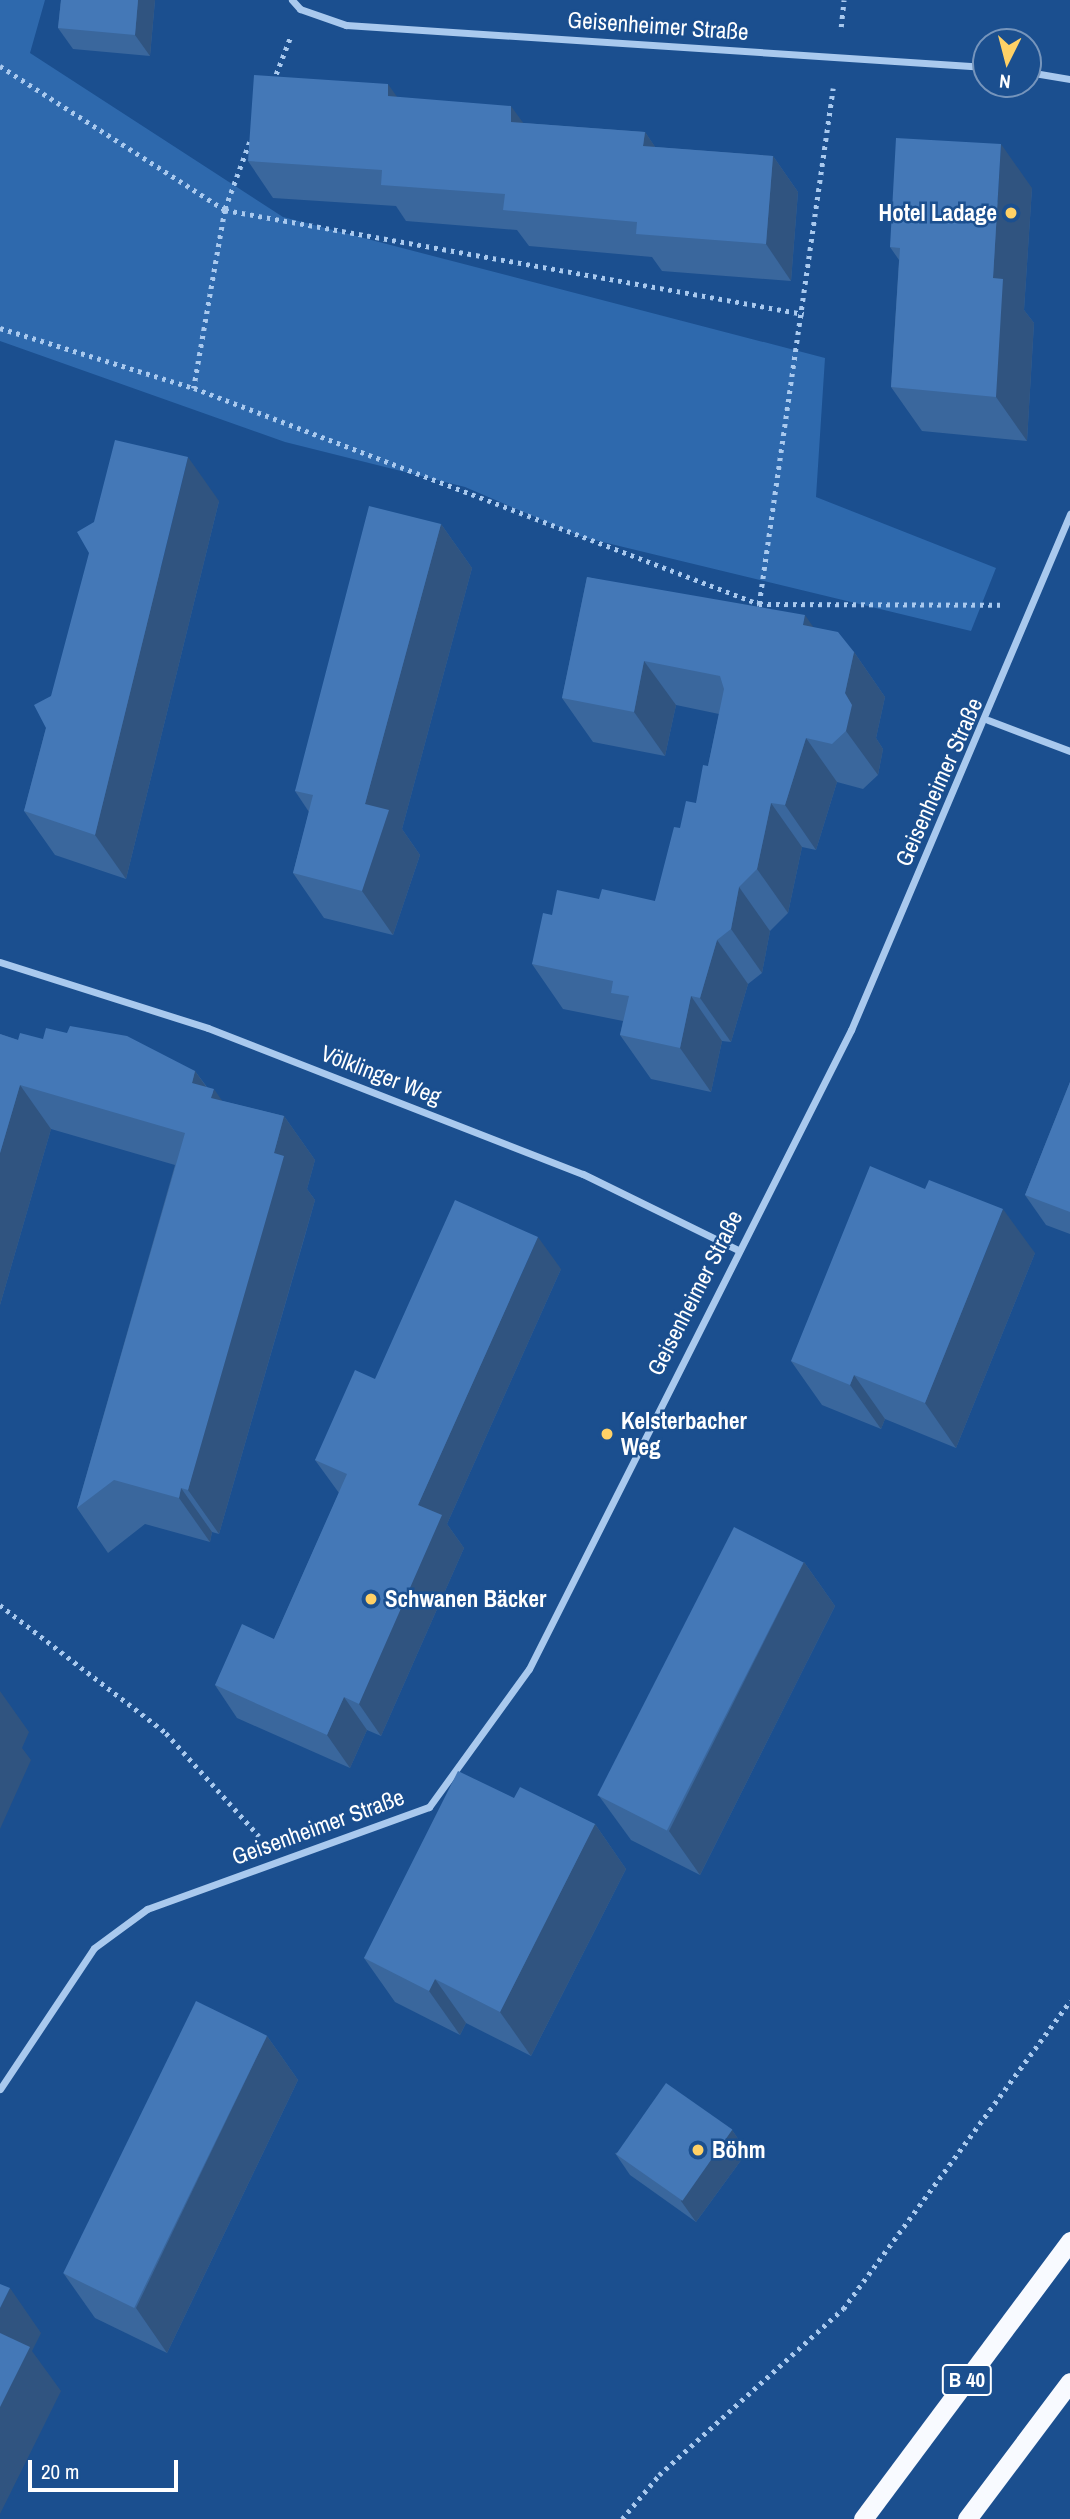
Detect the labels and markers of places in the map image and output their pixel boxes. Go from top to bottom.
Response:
place label: Hotel Ladage [879,199,997,227]
marker: Hotel Ladage [1003,205,1019,221]
place label: Kelsterbacher Weg [621,1407,747,1461]
marker: Kelsterbacher Weg [599,1426,615,1442]
place label: Schwanen Bäcker [385,1585,546,1613]
marker: Schwanen Bäcker [363,1591,379,1607]
place label: Böhm [712,2136,765,2164]
marker: Böhm [690,2142,706,2158]

